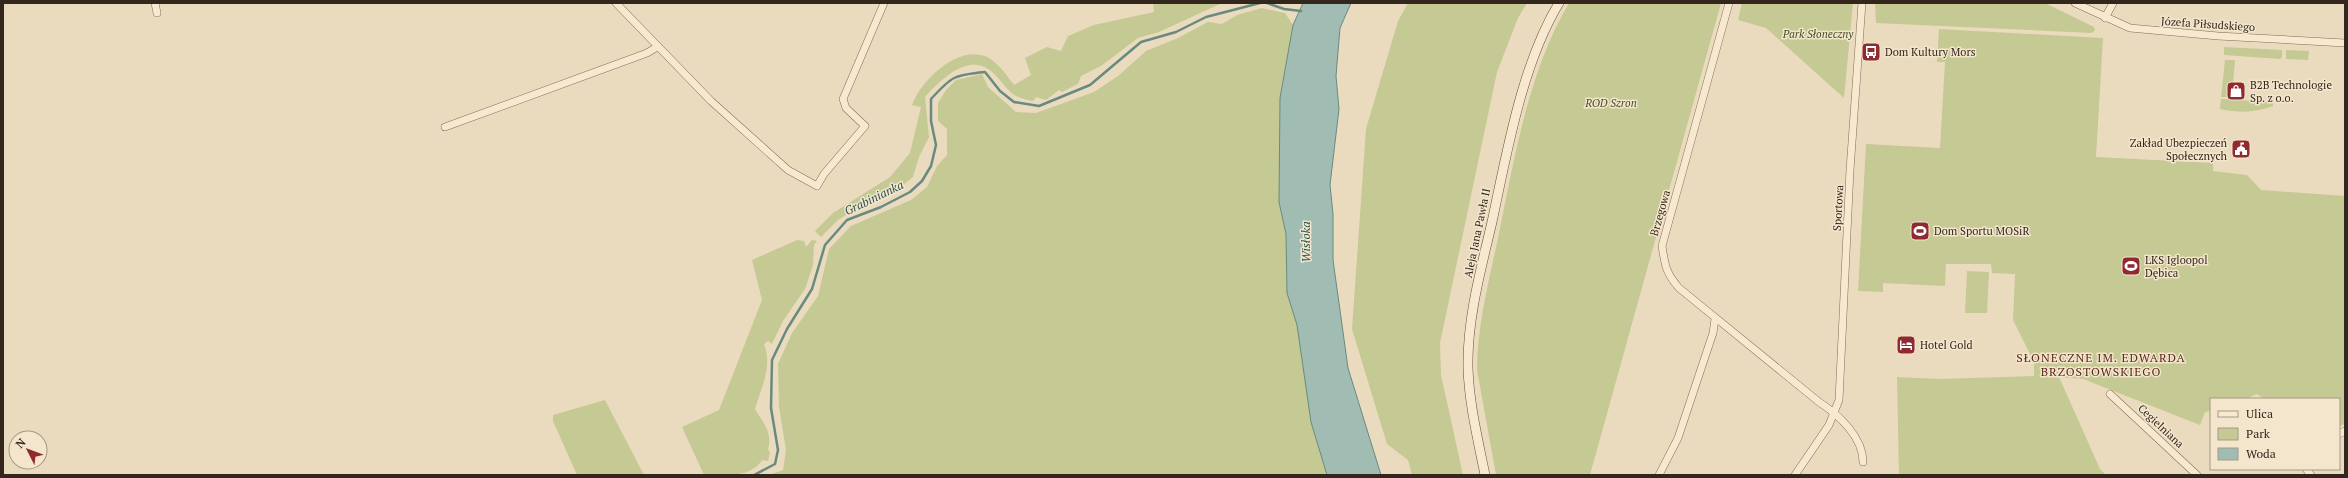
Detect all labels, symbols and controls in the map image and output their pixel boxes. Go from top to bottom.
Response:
street label: Józefa Piłsudskiego [2161,14,2255,34]
park label: Park Słoneczny [1782,27,1854,41]
bus stop icon: Dom Kultury Mors [1860,41,1882,63]
place label: Dom Kultury Mors [1885,45,1976,59]
place label: B2B Technologie Sp. z o.o. [2250,78,2332,105]
shop icon: B2B Technologie Sp. z o.o. [2225,80,2247,102]
park label: ROD Szron [1584,96,1637,110]
place label: Zakład Ubezpieczeń Społecznych [2130,136,2228,163]
public building icon: Zakład Ubezpieczeń Społecznych [2230,138,2252,160]
water label: Grabinianka [842,177,906,218]
street label: Sportowa [1830,184,1846,231]
street label: Aleja Jana Pawła II [1461,187,1493,279]
street label: Brzegowa [1647,188,1673,238]
sports icon: Dom Sportu MOSiR [1909,220,1931,242]
water label: Wisłoka [1298,221,1313,263]
place label: Dom Sportu MOSiR [1934,224,2029,238]
place label: LKS Igloopol Dębica [2145,253,2207,280]
sports icon: LKS Igloopol Dębica [2120,255,2142,277]
hotel icon: Hotel Gold [1895,334,1917,356]
place label: Hotel Gold [1920,338,1973,352]
district label: SŁONECZNE IM. EDWARDA BRZOSTOWSKIEGO [2016,350,2186,379]
legend [2210,398,2340,470]
street label: Cegielniana [2135,401,2187,451]
text: Ulica [2246,406,2273,421]
text: Park [2246,426,2271,441]
north arrow [8,430,48,470]
text: N [13,435,29,451]
text: Woda [2246,446,2276,461]

